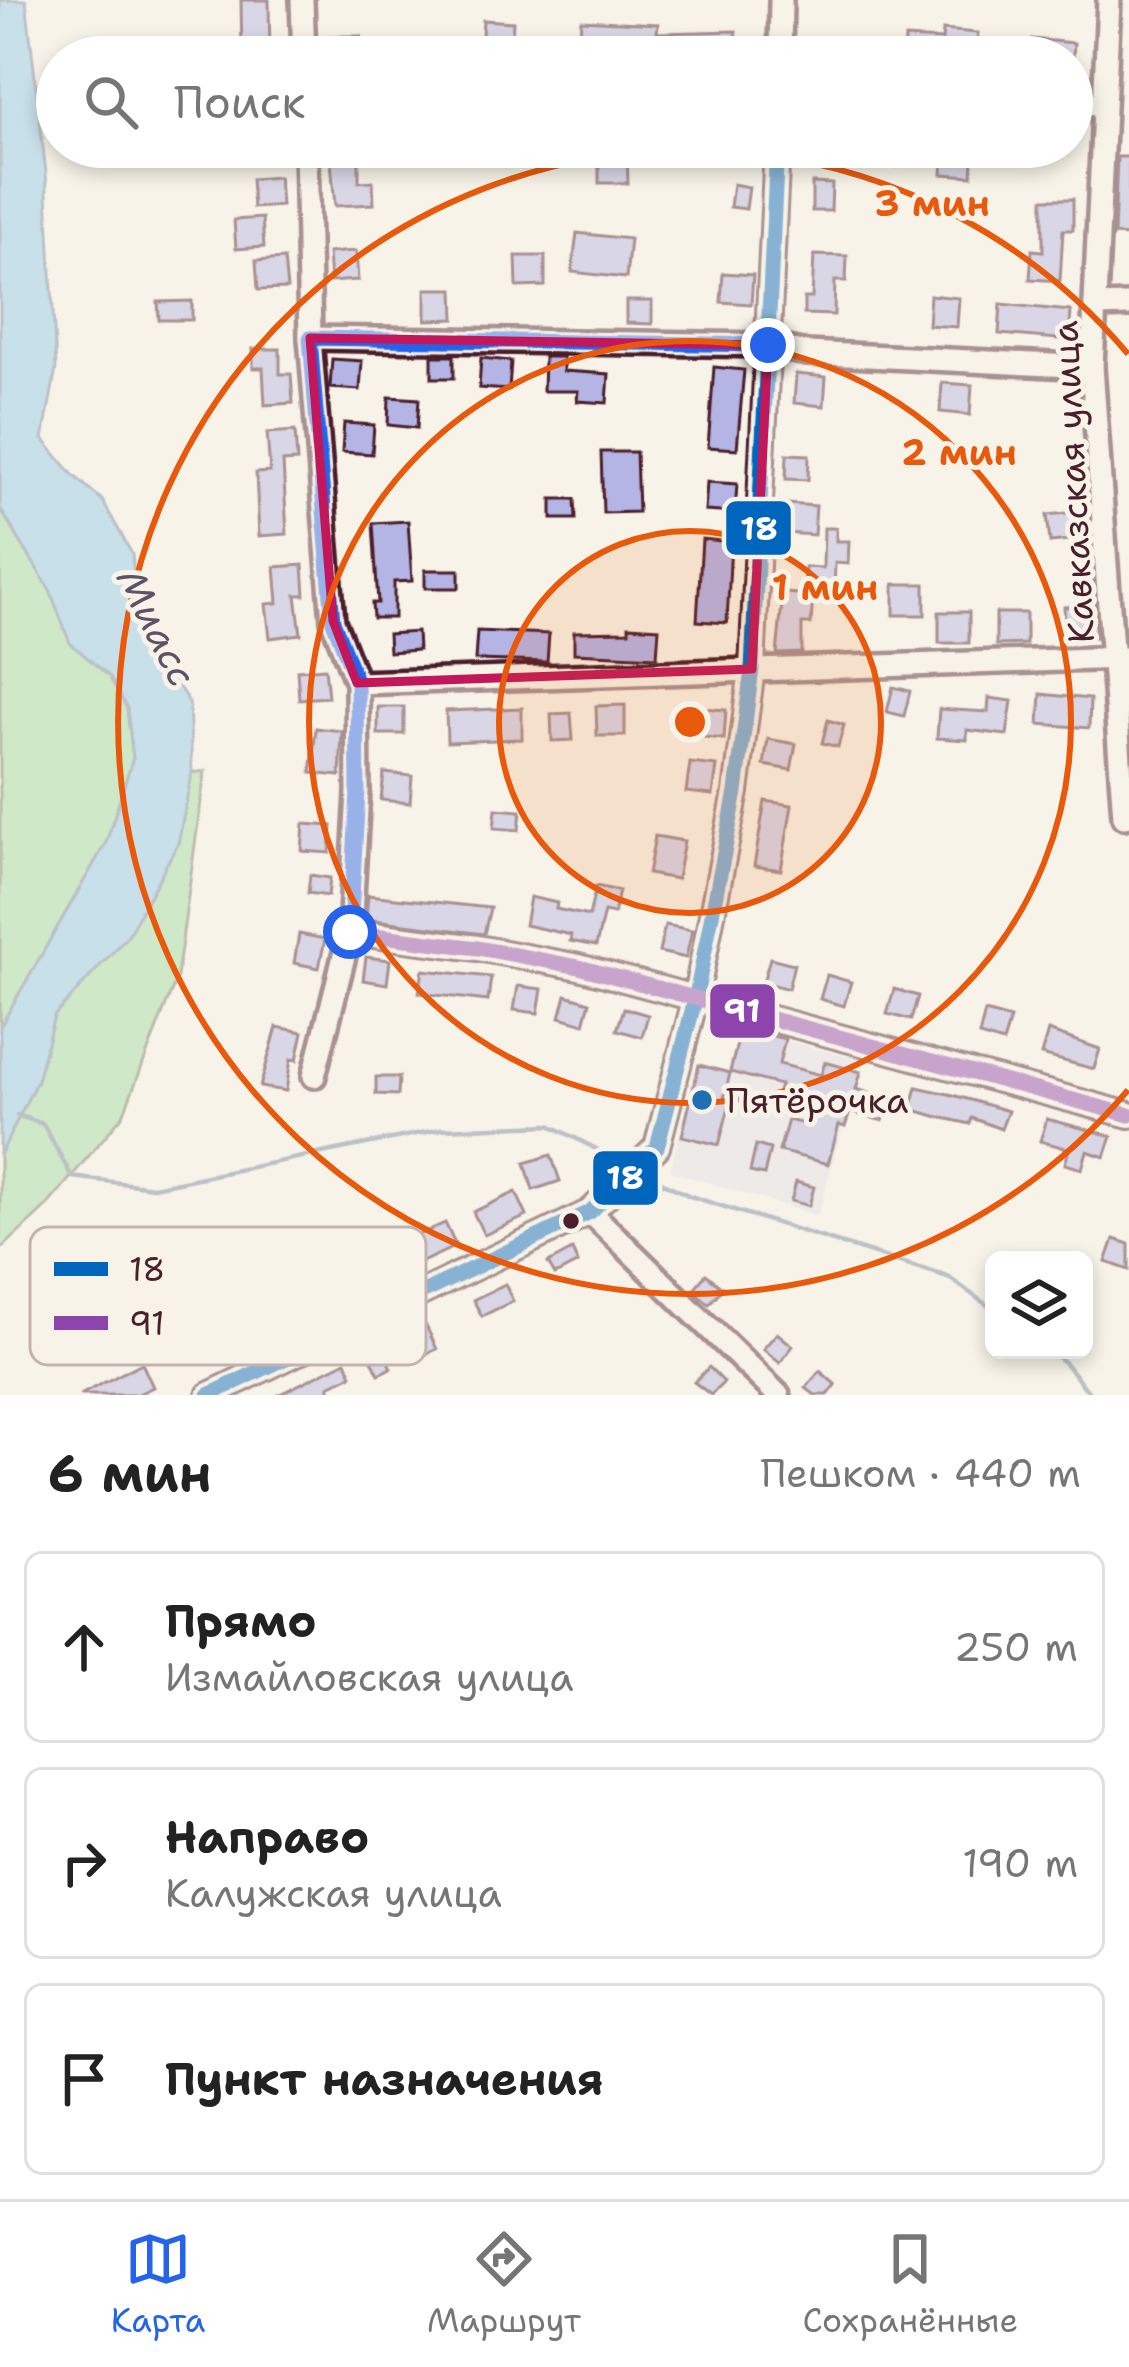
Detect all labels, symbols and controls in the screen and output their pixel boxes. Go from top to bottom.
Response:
search box [36,36,1093,168]
icon: search [78,69,144,135]
text: Поиск [174,72,305,132]
text: 3 мин [874,179,990,228]
route end [741,318,795,372]
street label: Кавказская улица [1040,320,1106,644]
text: 2 мин [901,428,1017,477]
line badge: 18 [724,499,793,557]
text: 18 [740,506,778,551]
water label: Миасс [105,559,209,695]
text: 1 мин [772,563,878,612]
centre of rings [669,701,711,743]
route start [323,905,377,959]
line badge: 91 [708,982,777,1040]
text: 91 [723,988,761,1033]
place label: Пятёрочка [726,1076,908,1125]
marker: Пятёрочка [689,1087,715,1113]
line badge: 18 [591,1149,660,1207]
text: 18 [606,1155,644,1200]
unlabelled marker [560,1210,582,1232]
legend [30,1227,426,1365]
text: 18 [129,1247,165,1292]
map controls [985,1251,1093,1359]
button: layers [985,1251,1093,1359]
text: 91 [129,1301,165,1346]
text: 6 мин [48,1439,212,1507]
text: Пешком · 440 m [760,1447,1081,1499]
text: Прямо [165,1591,316,1651]
icon: ahead [51,1614,117,1680]
text: 250 m [954,1621,1078,1673]
text: Измайловская улица [165,1651,573,1703]
text: Направо [165,1807,369,1867]
icon: right [51,1830,117,1896]
text: 190 m [962,1837,1078,1889]
text: Калужская улица [165,1867,502,1919]
icon: arrive [51,2046,117,2112]
text: Пункт назначения [165,2049,604,2109]
tab: Карта [111,2226,205,2343]
tab: Маршрут [427,2226,581,2343]
tab: Сохранённые [803,2226,1018,2343]

